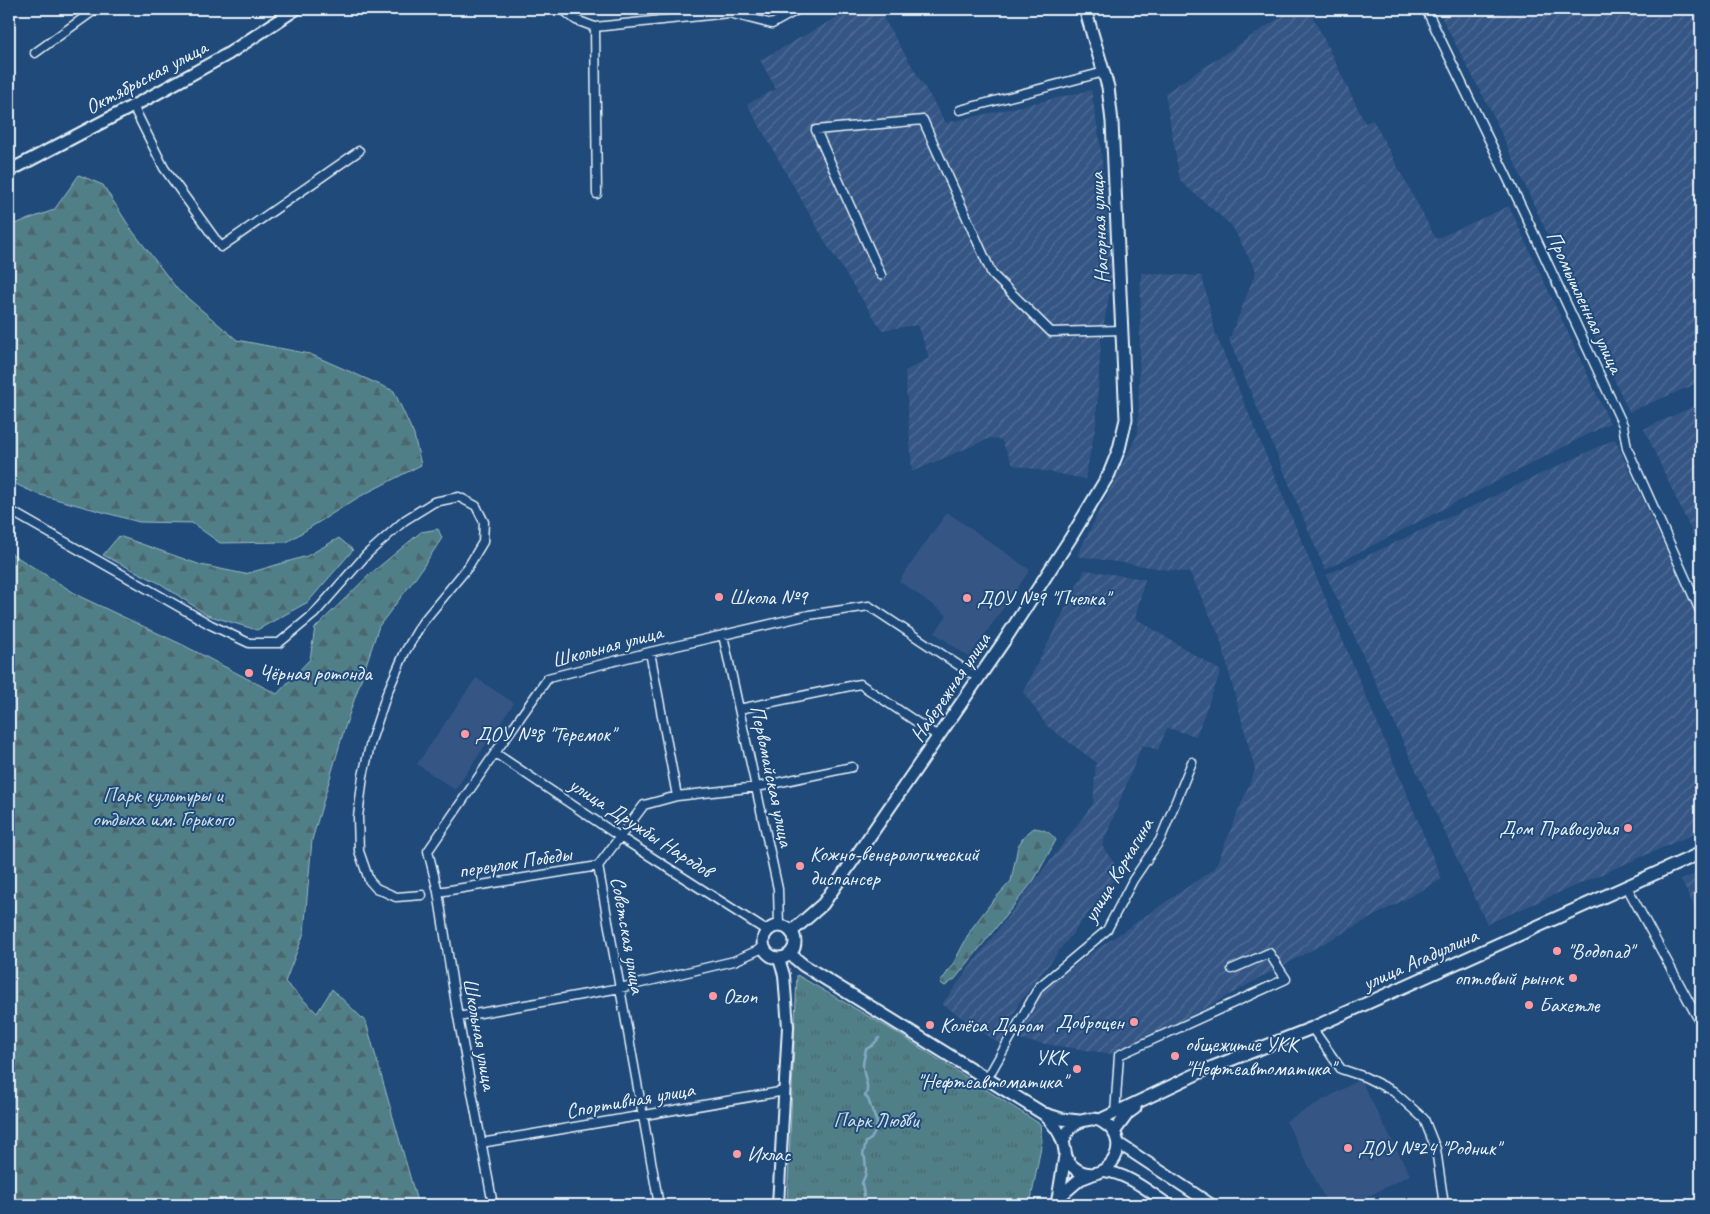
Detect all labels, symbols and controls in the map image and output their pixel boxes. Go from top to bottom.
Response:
street label: Октябрьская улица [81,33,213,120]
street label: Нагорная улица [1083,170,1115,284]
street label: Промышленная улица [1541,227,1630,380]
place label: Школа №9 [729,584,809,610]
place label: ДОУ №9 "Пчелка" [977,585,1114,611]
marker: Школа №9 [713,591,725,603]
marker: ДОУ №9 "Пчелка" [961,592,973,604]
street label: Школьная улица [549,618,667,673]
street label: Набережная улица [904,626,997,746]
place label: Чёрная ротонда [259,660,373,686]
marker: Чёрная ротонда [243,667,255,679]
street label: Первомайская улица [744,703,800,851]
place label: ДОУ №8 "Теремок" [475,721,619,747]
marker: ДОУ №8 "Теремок" [459,728,471,740]
street label: улица Дружбы Народов [563,770,721,886]
park label: Парк культуры и отдыха им. Горького [92,782,235,832]
street label: улица Корчагина [1076,812,1160,928]
place label: Дом Правосудия [1499,815,1620,841]
marker: Дом Правосудия [1622,822,1634,834]
street label: переулок Победы [457,840,575,884]
place label: Кожно-венерологический диспансер [810,841,980,891]
marker: Кожно-венерологический диспансер [794,860,806,872]
street label: Советская улица [605,874,651,997]
street label: улица Агадуллина [1356,921,1483,997]
place label: "Водопад" [1567,938,1638,964]
marker: "Водопад" [1551,945,1563,957]
place label: оптовый рынок [1455,965,1565,991]
marker: оптовый рынок [1567,972,1579,984]
street label: Школьная улица [457,976,503,1094]
place label: Ozon [723,983,758,1009]
marker: Ozon [707,990,719,1002]
place label: Бахетле [1539,992,1601,1018]
marker: Бахетле [1523,999,1535,1011]
place label: Доброцен [1056,1009,1125,1035]
place label: Колёса Даром [940,1012,1044,1038]
marker: Доброцен [1128,1016,1140,1028]
marker: Колёса Даром [924,1019,936,1031]
place label: общежитие УКК "Нефтеавтоматика" [1185,1031,1339,1081]
place label: УКК "Нефтеавтоматика" [917,1044,1071,1094]
marker: общежитие УКК "Нефтеавтоматика" [1169,1050,1181,1062]
marker: УКК "Нефтеавтоматика" [1071,1063,1083,1075]
street label: Спортивная улица [564,1076,698,1124]
park label: Парк Любви [834,1107,921,1133]
place label: ДОУ №24 "Родник" [1358,1135,1504,1161]
place label: Ихлас [747,1141,792,1167]
marker: ДОУ №24 "Родник" [1342,1142,1354,1154]
marker: Ихлас [731,1148,743,1160]

